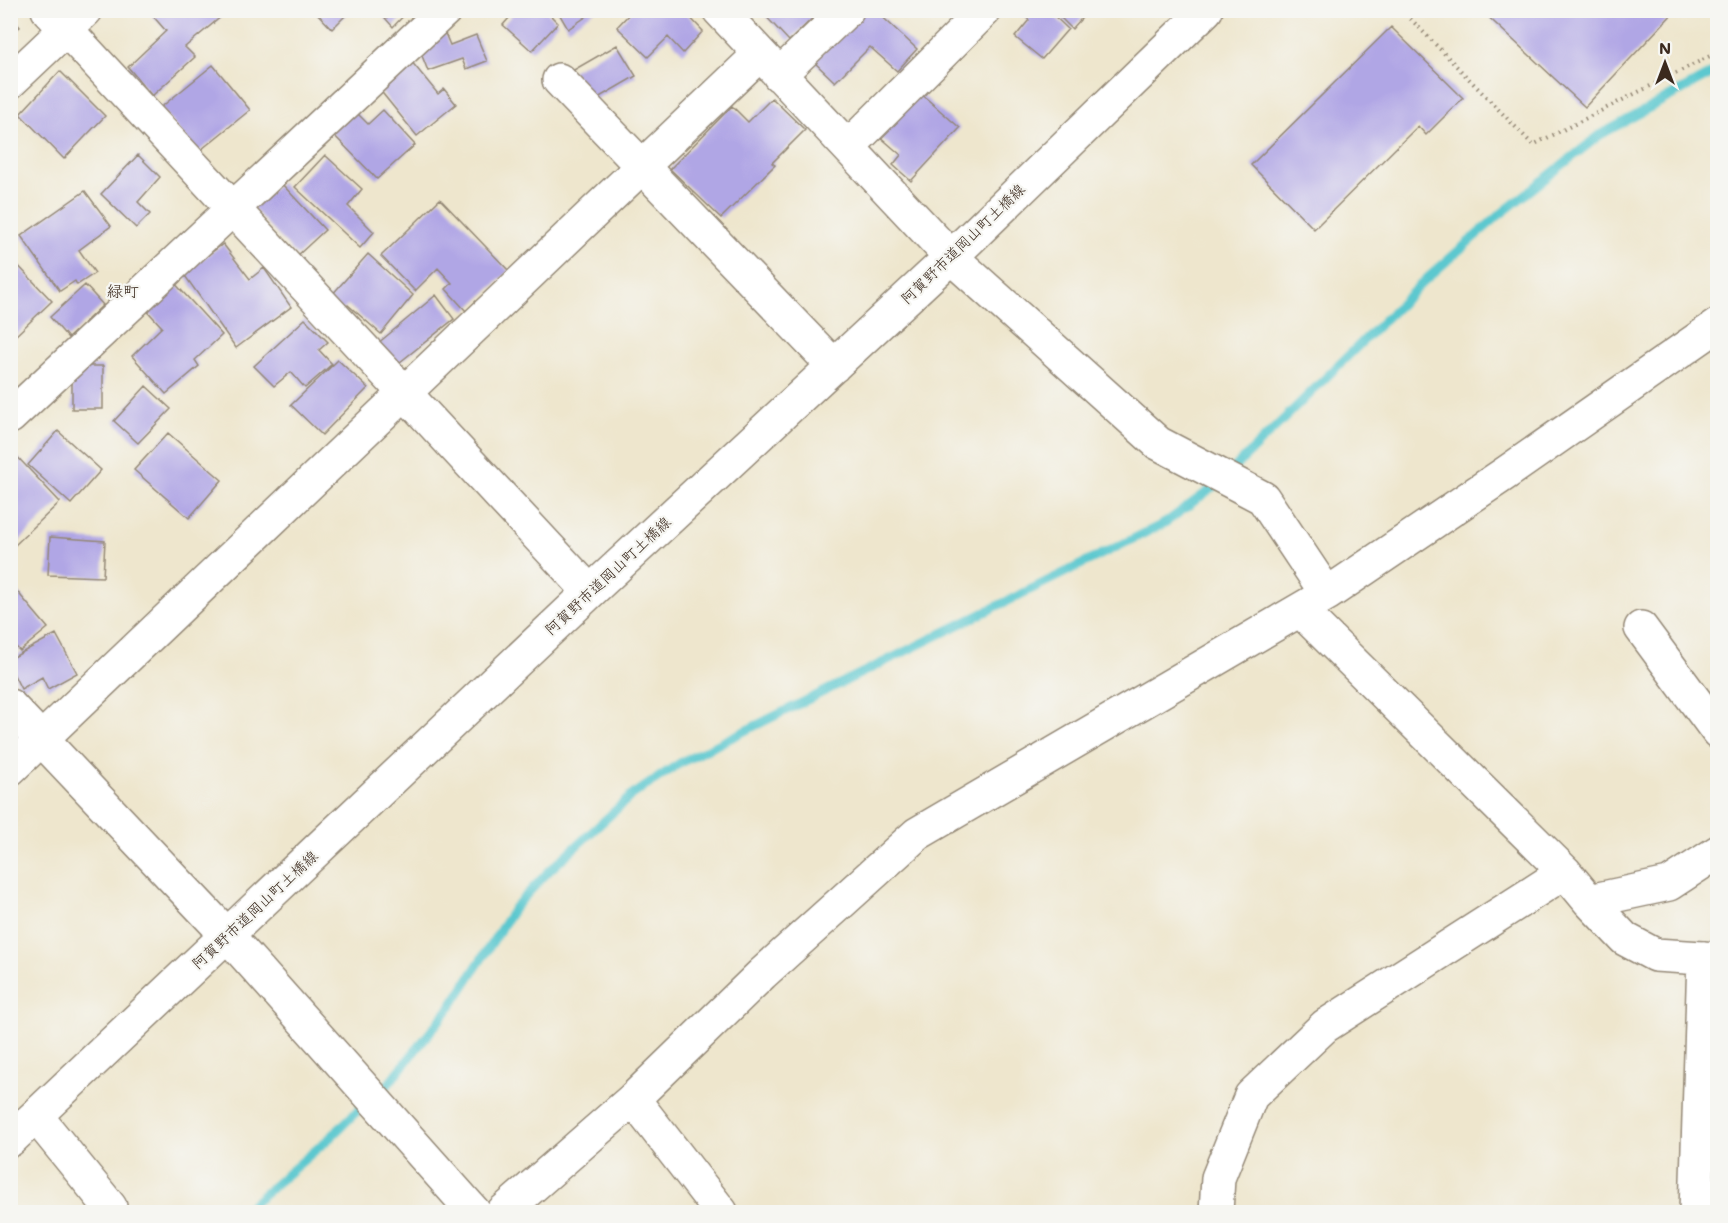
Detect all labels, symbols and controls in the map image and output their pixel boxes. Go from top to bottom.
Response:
north arrow [1635,33,1695,93]
text: N [1659,37,1671,58]
street label: 阿賀野市道岡山町土橋線 [896,179,1029,308]
district label: 緑町 [107,280,139,301]
street label: 阿賀野市道岡山町土橋線 [540,512,674,639]
street label: 阿賀野市道岡山町土橋線 [187,846,321,973]

